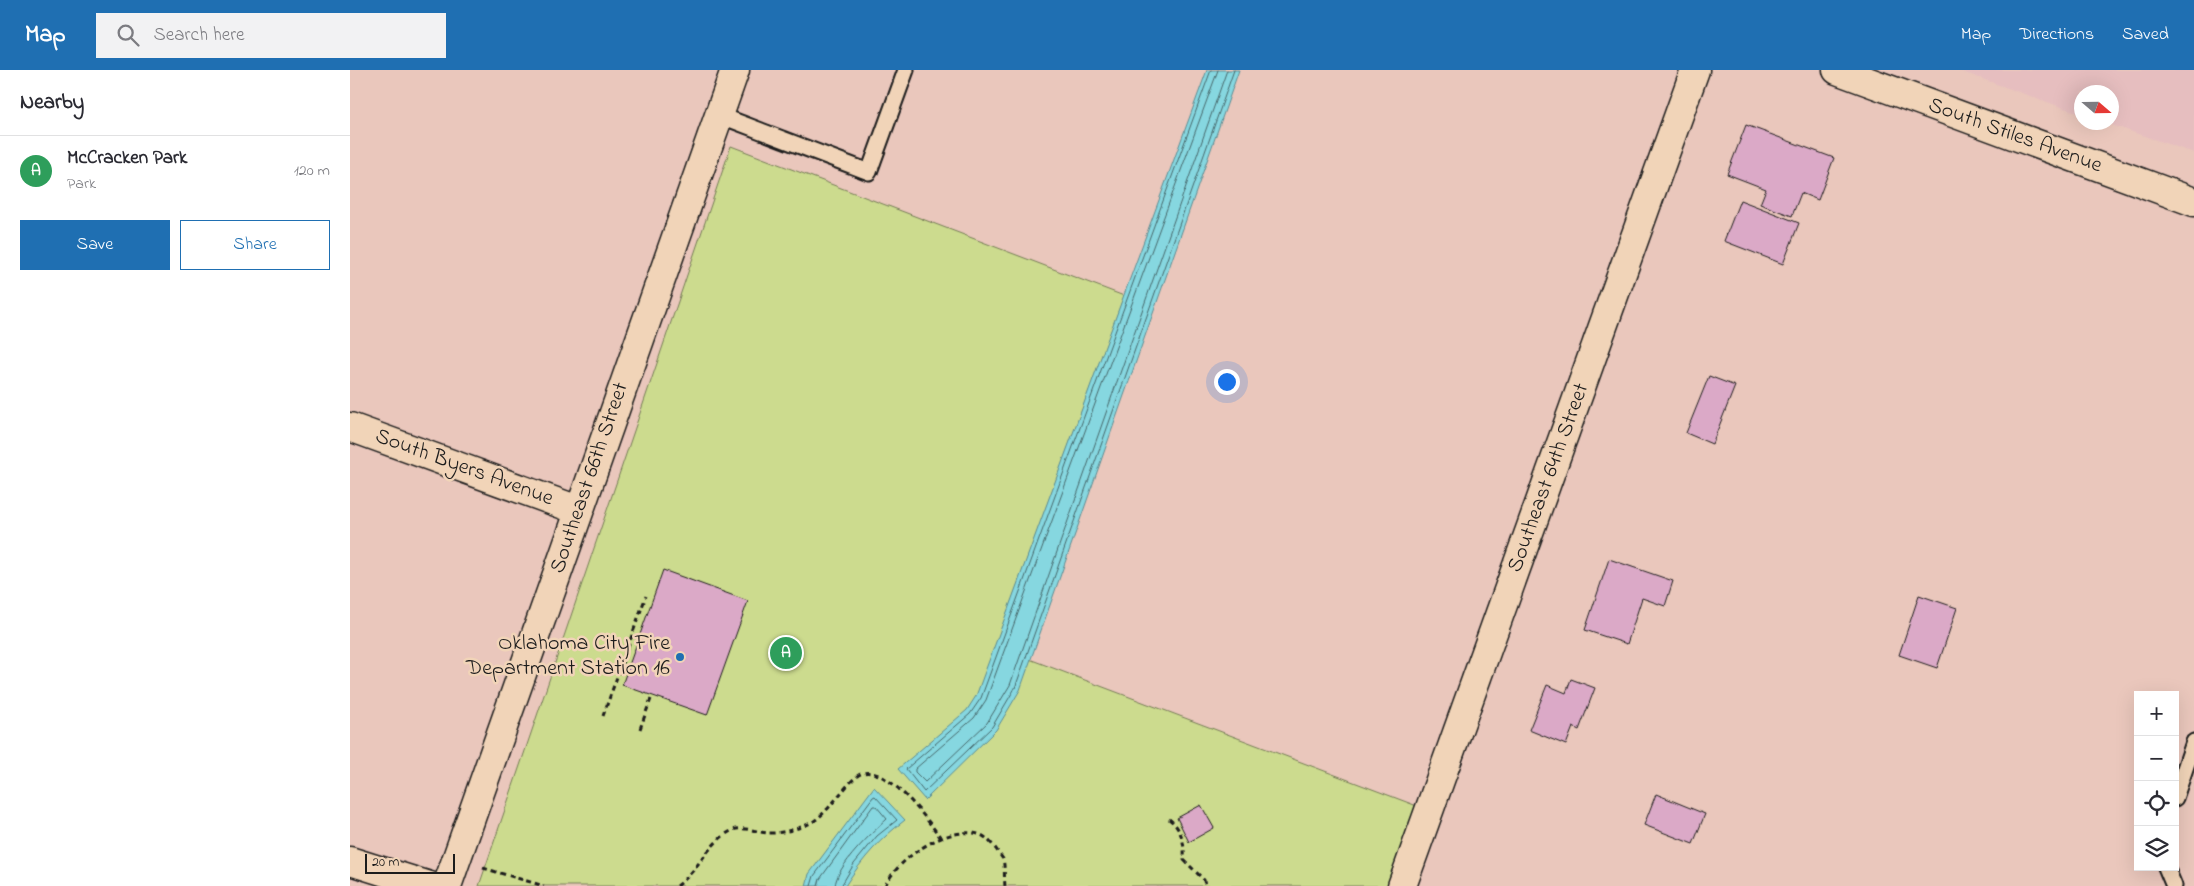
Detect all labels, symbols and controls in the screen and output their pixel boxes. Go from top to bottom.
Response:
search box [96,13,446,58]
text: Map [25,18,66,53]
icon: search [114,21,142,49]
text: Search here [154,22,245,49]
text: Map [1961,22,1991,48]
text: Directions [2019,22,2094,48]
text: Saved [2122,22,2169,48]
north arrow [2074,85,2119,130]
text: Nearby [20,88,84,118]
street label: South Stiles Avenue [1924,90,2107,182]
text: McCracken Park [67,145,187,172]
text: A [31,159,41,183]
text: 120 m [294,159,330,183]
text: Park [67,172,96,196]
button: Save [20,220,170,270]
button: Share [180,220,330,270]
your location [1214,369,1240,395]
street label: Southeast 66th Street [542,378,638,578]
street label: Southeast 64th Street [1500,378,1598,577]
street label: South Byers Avenue [370,421,558,516]
place label: Oklahoma City Fire Department Station 16 [465,628,670,685]
pin: A [770,634,802,672]
marker: Oklahoma City Fire Department Station 16 [674,651,686,663]
map controls [2134,691,2179,871]
button: + [2134,691,2179,736]
button: − [2134,736,2179,781]
button: locate [2134,781,2179,826]
button: layers [2134,826,2179,871]
scale bar [365,851,455,874]
text: 20 m [372,852,399,873]

